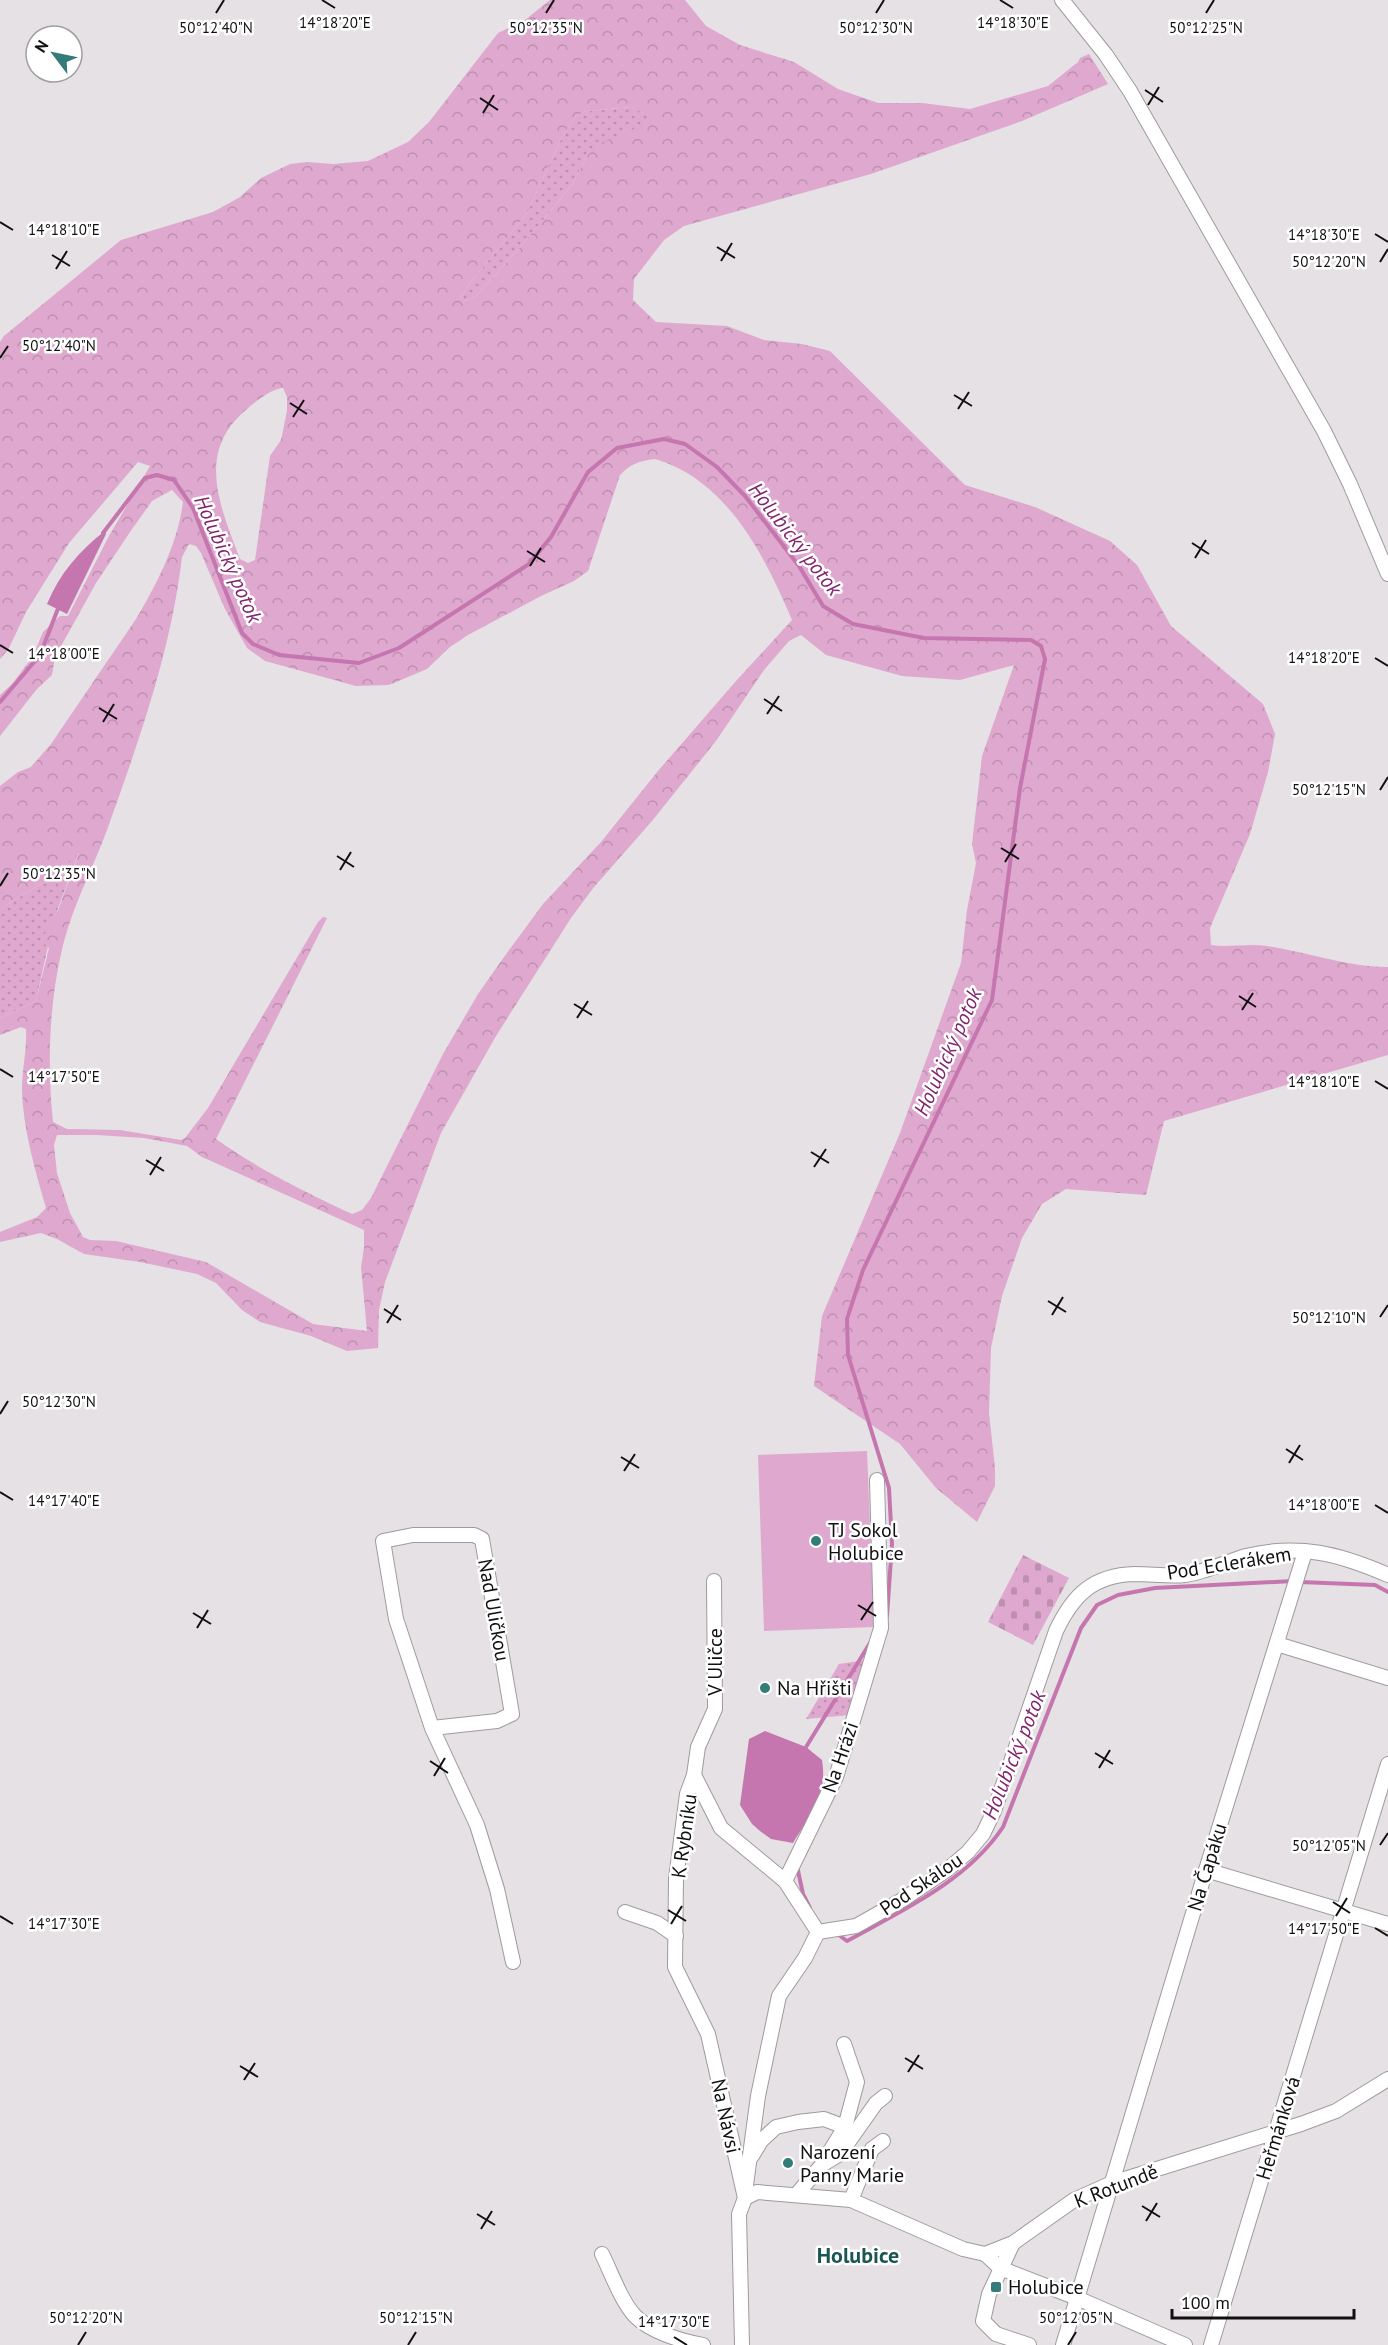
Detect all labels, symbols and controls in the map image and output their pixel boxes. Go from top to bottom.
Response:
text: 14°18'20"E [299,13,371,32]
text: 14°18'30"E [977,13,1049,32]
text: 50°12'40"N [179,18,253,37]
text: 50°12'35"N [509,18,583,37]
text: 50°12'30"N [839,18,913,37]
text: 50°12'25"N [1169,18,1243,37]
north arrow [24,24,84,84]
text: N [30,36,53,56]
text: 14°18'10"E [28,220,100,239]
text: 14°18'30"E [1288,225,1360,244]
text: 50°12'20"N [1292,252,1366,271]
text: 50°12'40"N [22,336,96,355]
water label: Holubický potok [743,477,849,602]
water label: Holubický potok [188,491,269,628]
text: 14°18'00"E [28,644,100,663]
text: 14°18'20"E [1288,648,1360,667]
text: 50°12'15"N [1292,780,1366,799]
text: 50°12'35"N [22,864,96,883]
water label: Holubický potok [907,982,988,1120]
text: 14°17'50"E [28,1067,100,1086]
text: 14°18'10"E [1288,1072,1360,1091]
text: 50°12'10"N [1292,1308,1366,1327]
text: 50°12'30"N [22,1392,96,1411]
text: 14°17'40"E [28,1491,100,1510]
text: 14°18'00"E [1288,1495,1360,1514]
place label: TJ Sokol Holubice [828,1517,904,1566]
marker: TJ Sokol Holubice [809,1534,823,1548]
street label: Pod Eclerákem [1165,1540,1293,1586]
street label: Nad Uličkou [472,1557,516,1663]
street label: V Uličce [702,1628,728,1697]
place label: Na Hřišti [777,1675,852,1701]
marker: Na Hřišti [758,1681,772,1695]
water label: Holubický potok [975,1685,1052,1823]
street label: Na Hrázi [816,1718,864,1796]
street label: K Rybníku [665,1792,703,1880]
street label: Na Čapáku [1181,1820,1233,1914]
text: 50°12'05"N [1292,1836,1366,1855]
street label: Pod Skálou [874,1847,968,1921]
text: 14°17'30"E [28,1914,100,1933]
text: 14°17'50"E [1288,1919,1360,1938]
street label: Heřmánková [1250,2073,1306,2183]
street label: Na Návsi [705,2076,747,2156]
place label: Narození Panny Marie [800,2139,904,2188]
marker: Narození Panny Marie [781,2156,795,2170]
street label: K Rotundě [1070,2158,1162,2214]
district label: Holubice [817,2241,899,2269]
place label: Holubice [1008,2274,1084,2300]
marker: Holubice [989,2280,1003,2294]
scale bar [1172,2282,1354,2320]
text: 100 m [1181,2291,1230,2314]
text: 50°12'20"N [49,2308,123,2327]
text: 50°12'15"N [379,2308,453,2327]
text: 50°12'05"N [1039,2308,1113,2327]
text: 14°17'30"E [638,2312,710,2331]

